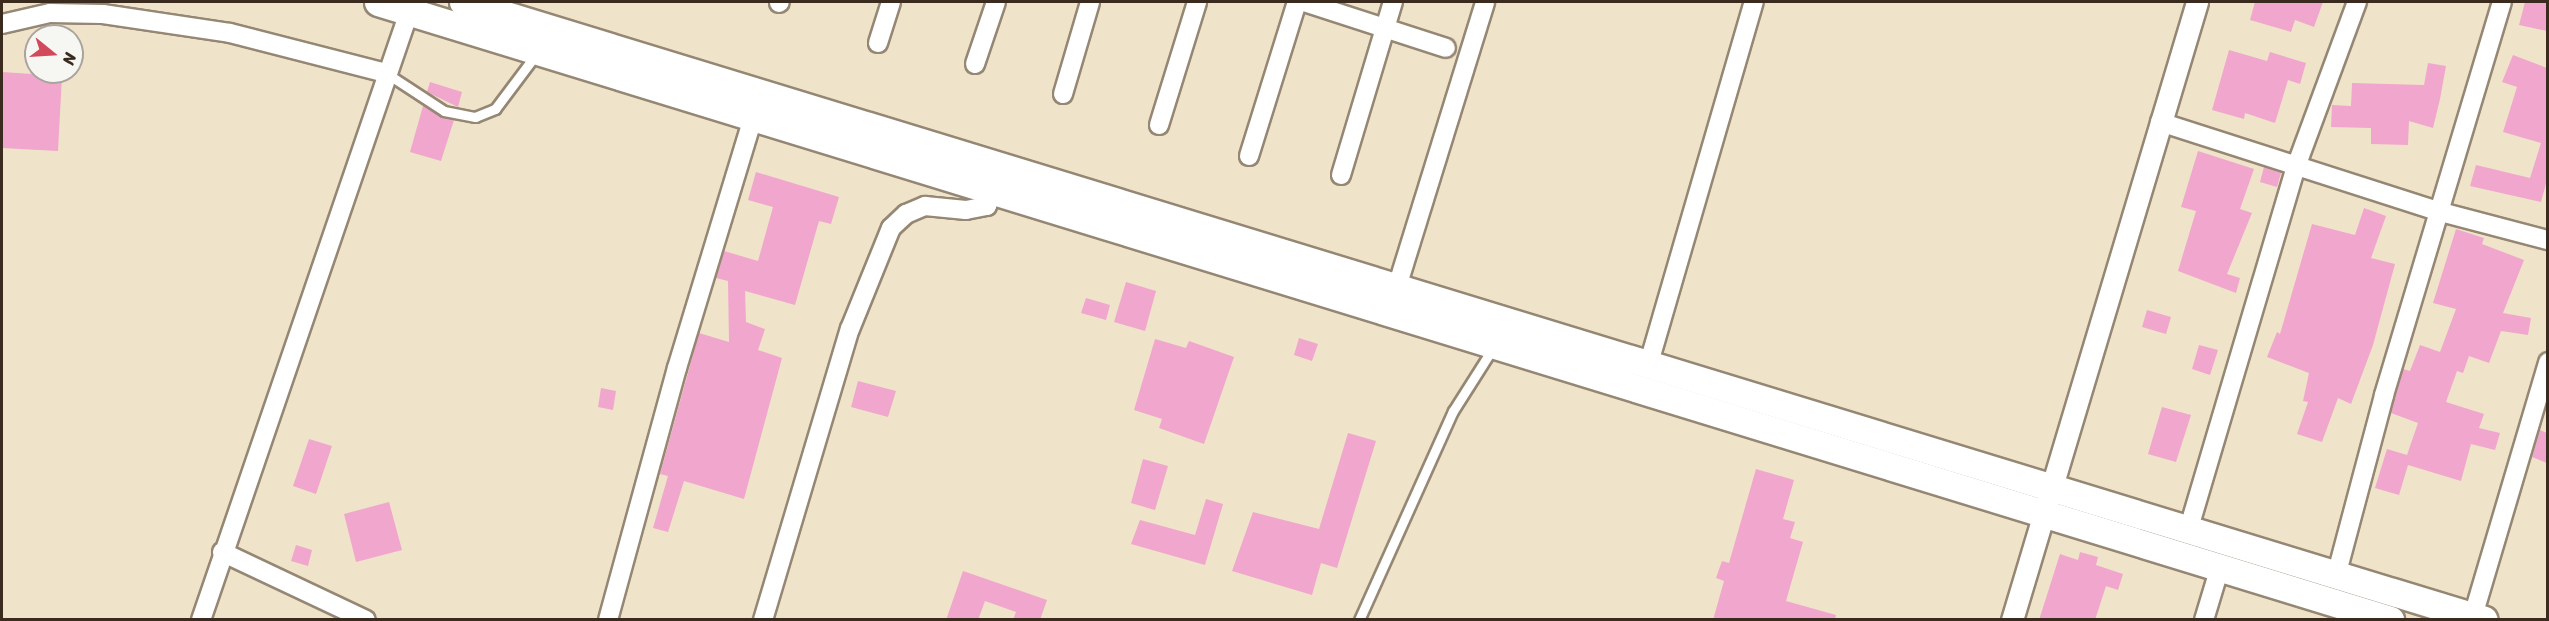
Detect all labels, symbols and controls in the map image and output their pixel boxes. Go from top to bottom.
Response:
north arrow [24,24,84,84]
text: N [54,49,85,69]

